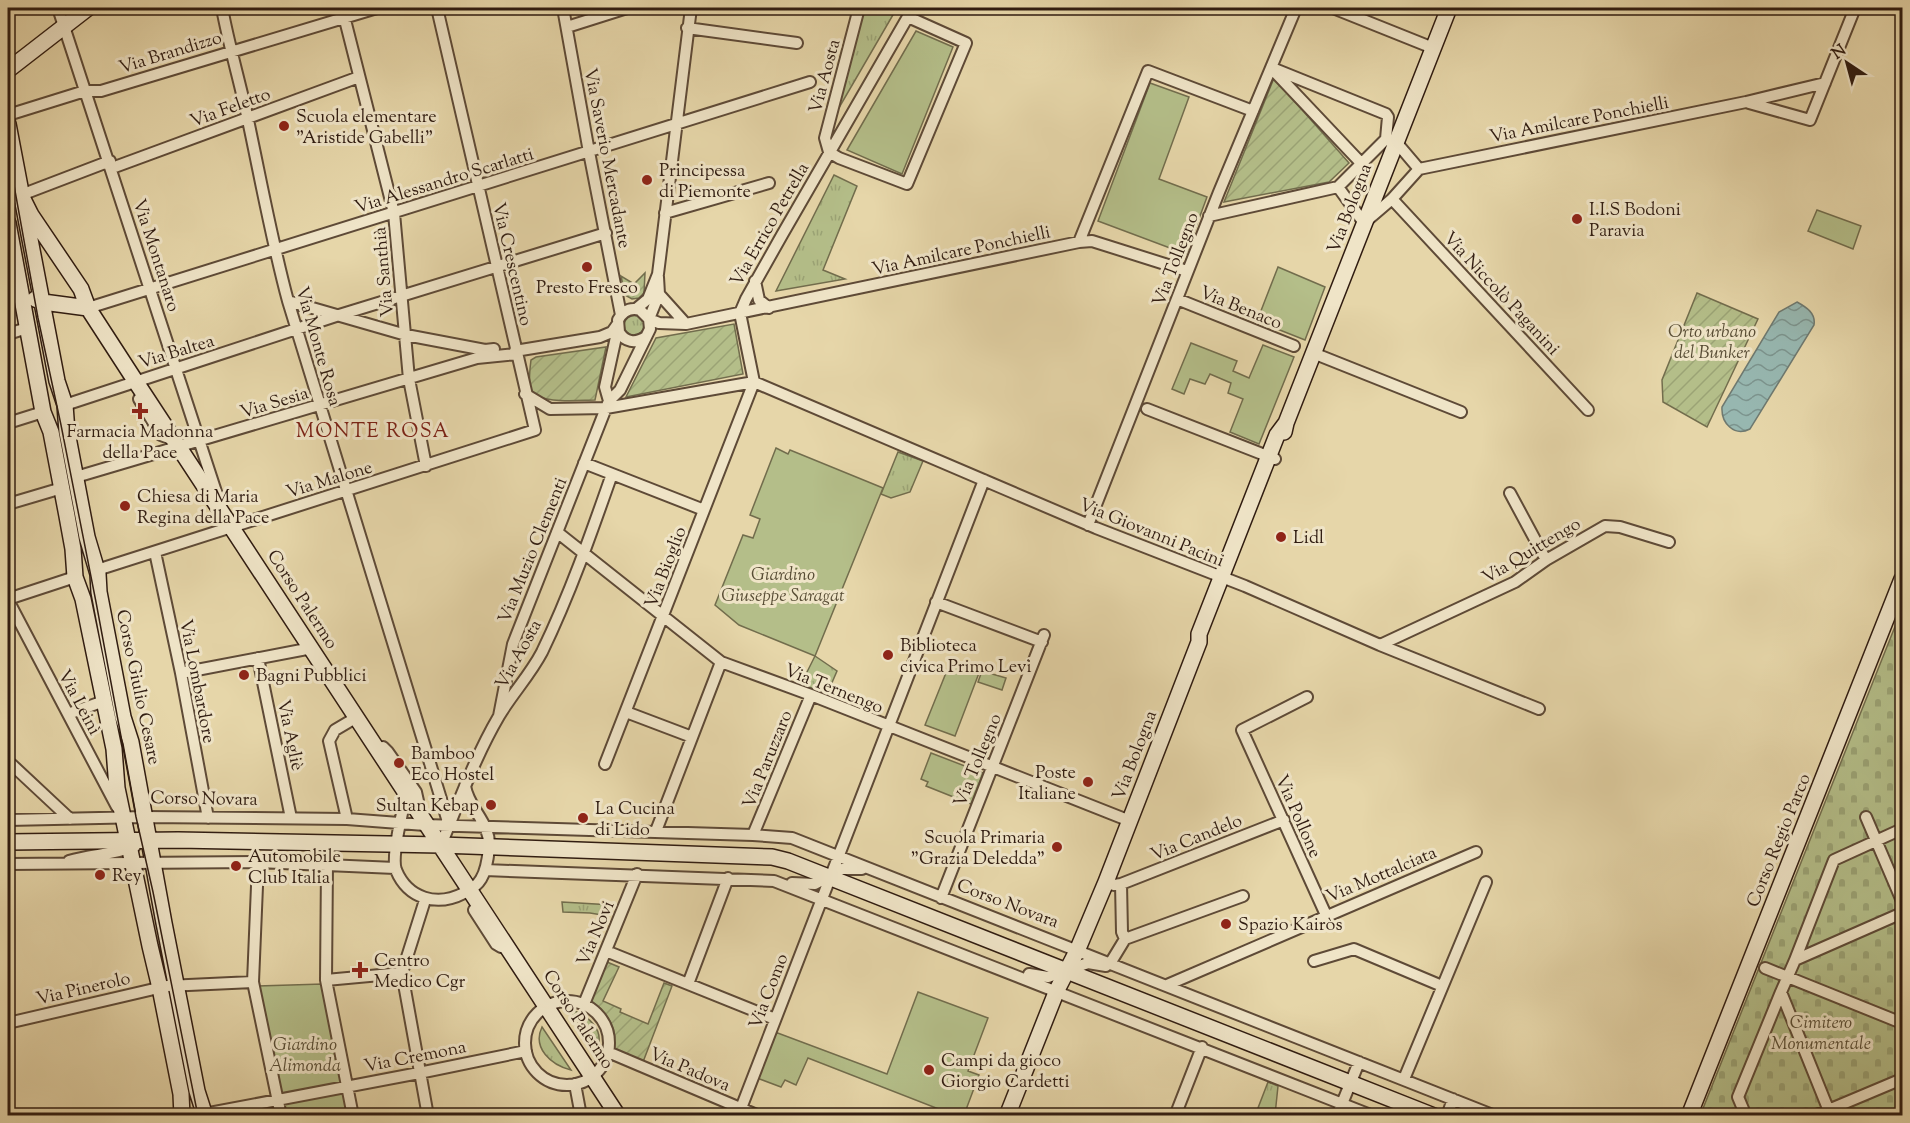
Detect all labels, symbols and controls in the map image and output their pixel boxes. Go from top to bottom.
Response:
street label: Via Brandizzo [116,26,225,82]
north arrow [1817,33,1877,93]
street label: Via Aosta [804,37,848,117]
text: N [1828,40,1852,66]
street label: Via Saverio Mercadante [576,66,636,251]
street label: Via Feletto [187,82,275,135]
street label: Via Amilcare Ponchielli [1488,91,1671,151]
place label: Scuola elementare "Aristide Gabelli" [296,105,437,152]
marker: Scuola elementare "Aristide Gabelli" [277,119,291,133]
street label: Via Alessandro Scarlatti [352,142,537,222]
street label: Via Errico Petrella [725,158,817,292]
place label: Principessa di Piemonte [659,159,751,206]
street label: Via Bologna [1322,160,1380,257]
marker: Principessa di Piemonte [640,173,654,187]
street label: Via Montanaro [125,196,186,315]
place label: I.I.S Bodoni Paravia [1589,198,1681,245]
street label: Via Crescentino [484,200,538,329]
street label: Via Tollegno [1147,209,1207,311]
marker: I.I.S Bodoni Paravia [1570,212,1584,226]
street label: Via Amilcare Ponchielli [870,220,1053,284]
street label: Via Santhià [368,226,402,318]
street label: Via Niccolò Paganini [1436,227,1565,362]
marker: Presto Fresco [580,260,594,274]
place label: Presto Fresco [536,276,638,302]
street label: Via Benaco [1195,280,1286,337]
street label: Via Monte Rosa [288,284,347,409]
park label: Orto urbano del Bunker [1668,320,1756,367]
street label: Via Baltea [135,329,218,377]
street label: Via Sesia [237,381,312,427]
marker: Farmacia Madonna della Pace [133,404,147,418]
district label: MONTE ROSA [296,418,450,447]
place label: Farmacia Madonna della Pace [67,420,213,467]
street label: Via Malone [283,455,376,506]
street label: Via Muzio Clementi [493,474,575,628]
place label: Chiesa di Maria Regina della Pace [137,485,269,532]
street label: Via Giovanni Pacini [1075,493,1228,575]
marker: Chiesa di Maria Regina della Pace [118,499,132,513]
street label: Via Quittengo [1478,512,1586,591]
street label: Via Bioglio [639,523,694,612]
place label: Lidl [1293,526,1324,552]
marker: Lidl [1274,530,1288,544]
street label: Corso Palermo [259,545,343,655]
park label: Giardino Giuseppe Saragat [721,563,845,610]
street label: Corso Giulio Cesare [108,608,166,767]
street label: Via Aosta [490,616,550,694]
street label: Via Lombardore [171,617,221,746]
place label: Biblioteca civica Primo Levi [900,634,1032,681]
marker: Biblioteca civica Primo Levi [881,648,895,662]
street label: Via Ternengo [780,658,887,722]
place label: Bagni Pubblici [256,664,367,690]
street label: Via Leinì [50,666,106,740]
marker: Bagni Pubblici [237,668,251,682]
street label: Via Agliè [269,697,309,773]
street label: Via Paruzzaro [737,707,800,813]
street label: Via Bologna [1107,707,1165,804]
street label: Via Tollegno [948,710,1009,811]
place label: Bamboo Eco Hostel [411,742,494,789]
marker: Bamboo Eco Hostel [392,756,406,770]
place label: Poste Italiane [1018,761,1076,808]
street label: Corso Regio Parco [1741,770,1819,912]
street label: Via Pollone [1267,771,1327,862]
marker: Poste Italiane [1081,775,1095,789]
street label: Corso Novara [150,786,258,814]
place label: Sultan Kebap [376,794,479,820]
place label: La Cucina di Lido [595,797,675,844]
marker: Sultan Kebap [484,798,498,812]
street label: Via Candelo [1147,809,1247,869]
marker: La Cucina di Lido [576,811,590,825]
place label: Scuola Primaria "Grazia Deledda" [911,826,1045,873]
marker: Scuola Primaria "Grazia Deledda" [1050,840,1064,854]
street label: Via Mottalciata [1322,841,1441,911]
place label: Automobile Club Italia [248,845,341,892]
marker: Automobile Club Italia [229,859,243,873]
place label: Rey [112,864,142,890]
marker: Rey [93,868,107,882]
street label: Corso Novara [953,874,1062,936]
street label: Via Novi [571,897,622,970]
place label: Spazio Kairòs [1238,913,1343,939]
marker: Spazio Kairòs [1219,917,1233,931]
place label: Centro Medico Cgr [374,949,465,996]
street label: Via Como [744,950,796,1033]
marker: Centro Medico Cgr [351,961,369,979]
street label: Corso Palermo [535,965,619,1075]
street label: Via Pinerolo [34,966,133,1013]
park label: Cimitero Monumentale [1771,1011,1871,1058]
park label: Giardino Alimonda [269,1033,341,1080]
street label: Via Cremona [362,1035,469,1081]
street label: Via Padova [645,1042,734,1100]
place label: Campi da gioco Giorgio Cardetti [941,1049,1070,1096]
marker: Campi da gioco Giorgio Cardetti [922,1063,936,1077]

